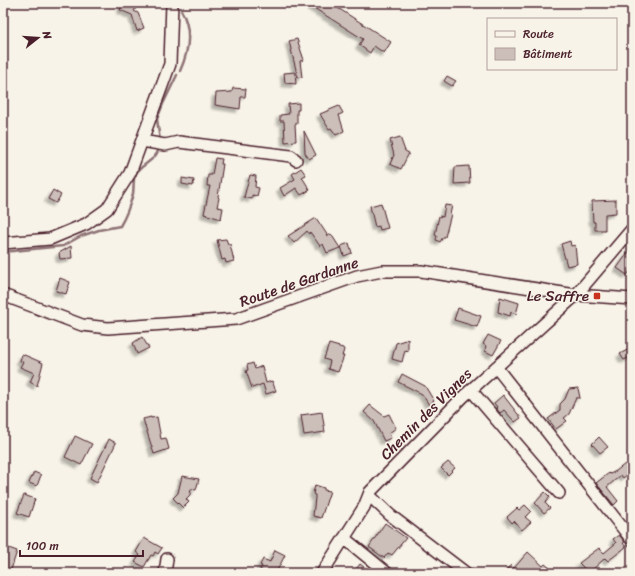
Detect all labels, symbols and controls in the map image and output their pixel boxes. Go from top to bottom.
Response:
north arrow [18,18,58,58]
legend [487,18,617,70]
text: Route [523,23,554,45]
text: N [37,28,57,42]
text: Bâtiment [523,43,572,65]
street label: Route de Gardanne [236,249,362,315]
place label: Le Saffre [527,283,589,309]
marker: Le Saffre [592,291,602,301]
street label: Chemin des Vignes [374,362,478,466]
scale bar [20,532,143,558]
text: 100 m [26,535,59,557]

